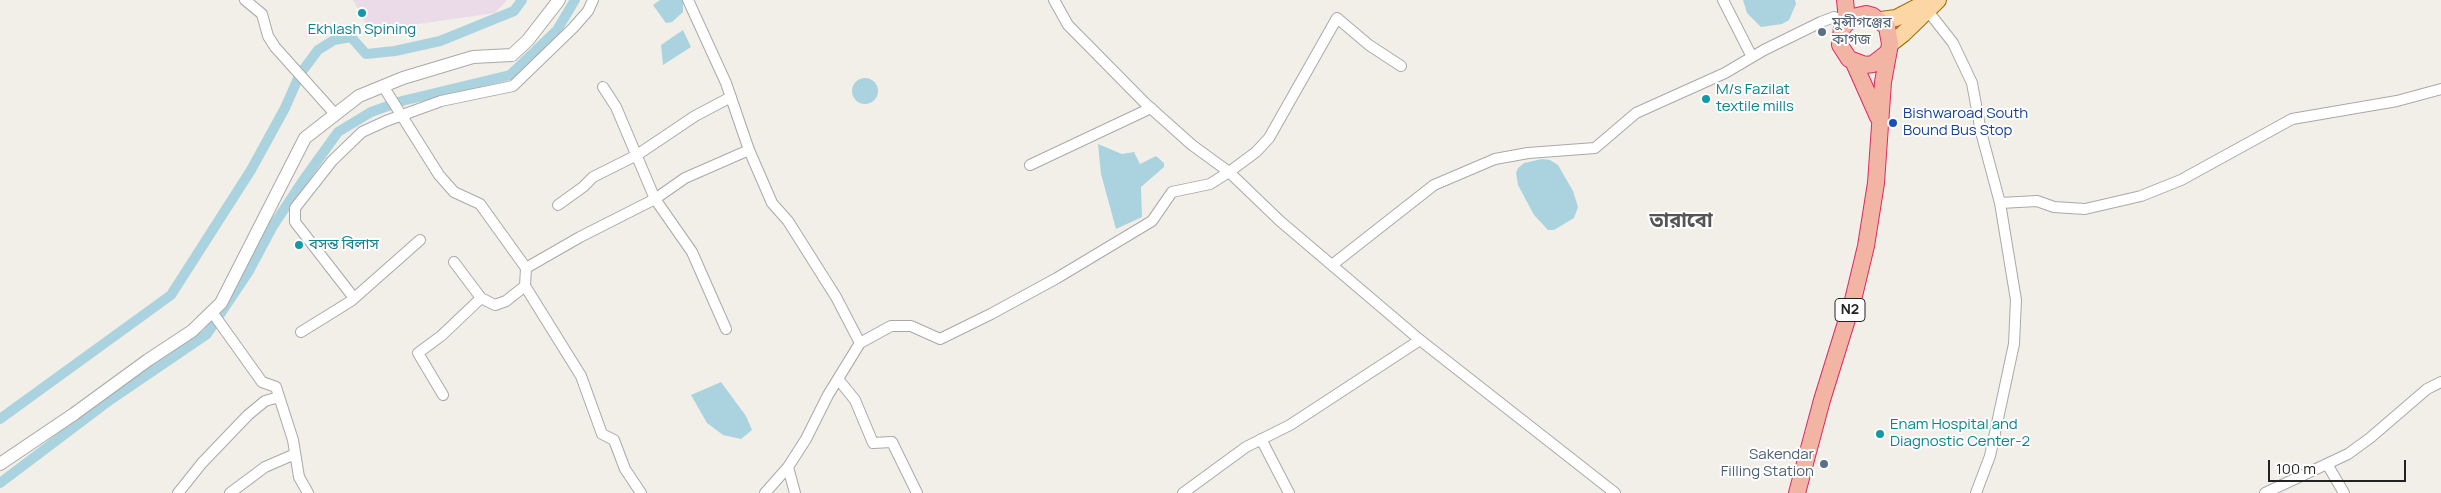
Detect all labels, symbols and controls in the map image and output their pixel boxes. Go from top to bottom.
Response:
marker: Ekhlash Spining [356,7,368,19]
place label: মুন্সীগঞ্জের কাগজ [1832,14,1892,49]
place label: Ekhlash Spining [308,21,416,39]
marker: মুন্সীগঞ্জের কাগজ [1816,26,1828,38]
place label: M/s Fazilat textile mills [1716,81,1794,116]
marker: M/s Fazilat textile mills [1700,93,1712,105]
place label: Bishwaroad South Bound Bus Stop [1903,105,2028,140]
marker: Bishwaroad South Bound Bus Stop [1887,117,1899,129]
district label: তারাবো [1649,209,1713,233]
place label: বসন্ত বিলাস [309,236,379,254]
marker: বসন্ত বিলাস [293,239,305,251]
road number: N2 [1835,298,1865,322]
place label: Enam Hospital and Diagnostic Center-2 [1890,416,2030,451]
marker: Enam Hospital and Diagnostic Center-2 [1874,428,1886,440]
place label: Sakendar Filling Station [1721,446,1814,481]
scale bar [2271,450,2408,482]
marker: Sakendar Filling Station [1818,458,1830,470]
text: 100 m [2276,458,2316,479]

